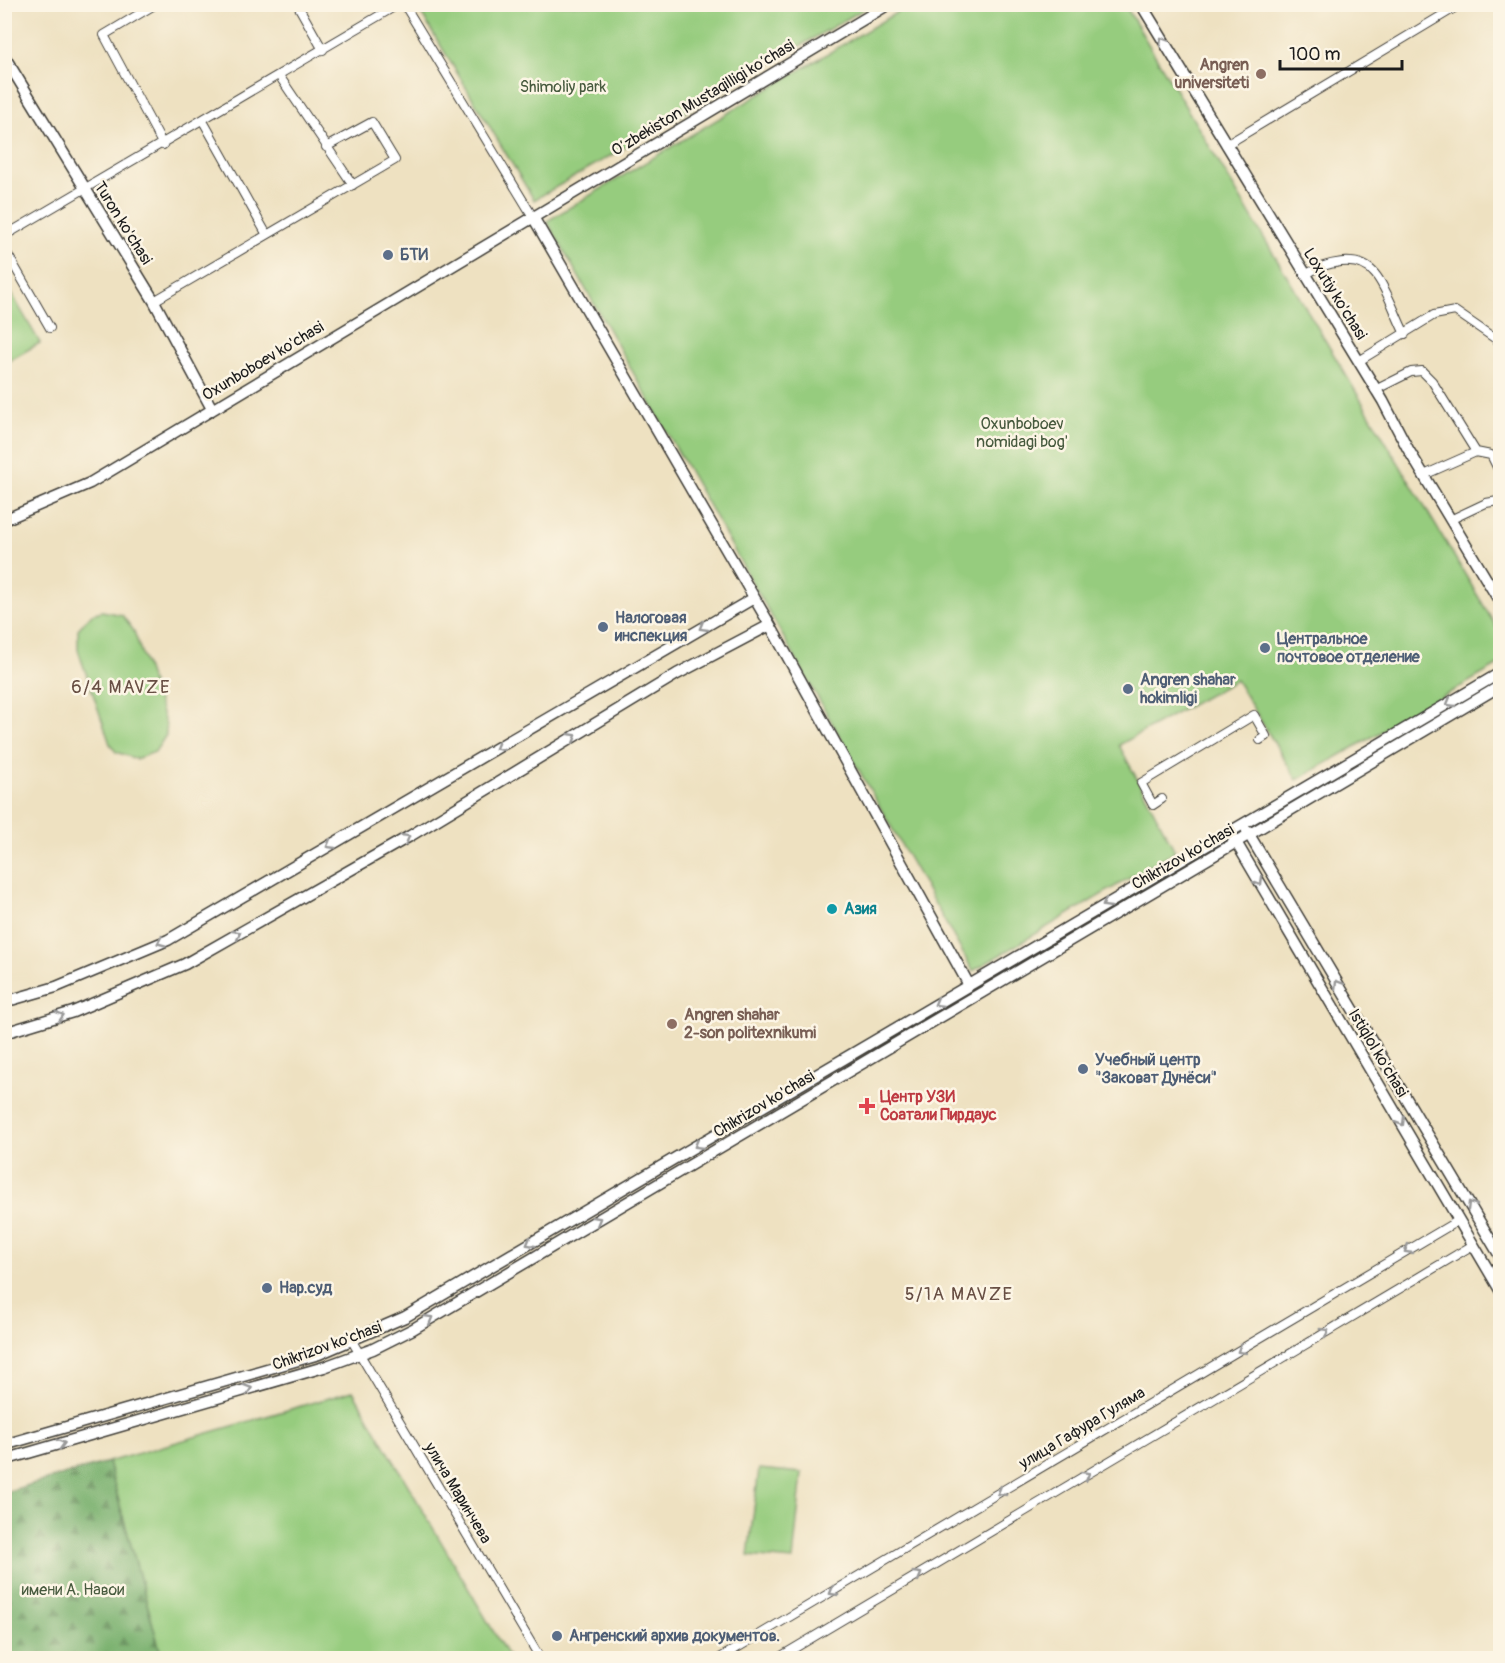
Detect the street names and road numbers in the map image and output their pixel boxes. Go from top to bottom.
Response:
street label: O‘zbekiston Mustaqilligi ko‘chasi [608,35,798,161]
street label: Turon ko'chasi [90,178,157,268]
street label: Loxutiy ko'chasi [1299,244,1371,344]
street label: Oxunboboev ko'chasi [199,317,328,405]
street label: Chikrizov ko'chasi [1128,820,1238,894]
street label: Istiqlol ko'chasi [1344,1005,1412,1101]
street label: Chikrizov ko'chasi [710,1066,818,1142]
street label: Chikrizov ko'chasi [270,1317,384,1375]
street label: улица Гафура Гуляма [1015,1382,1149,1474]
street label: улича Маринчева [419,1438,496,1547]

